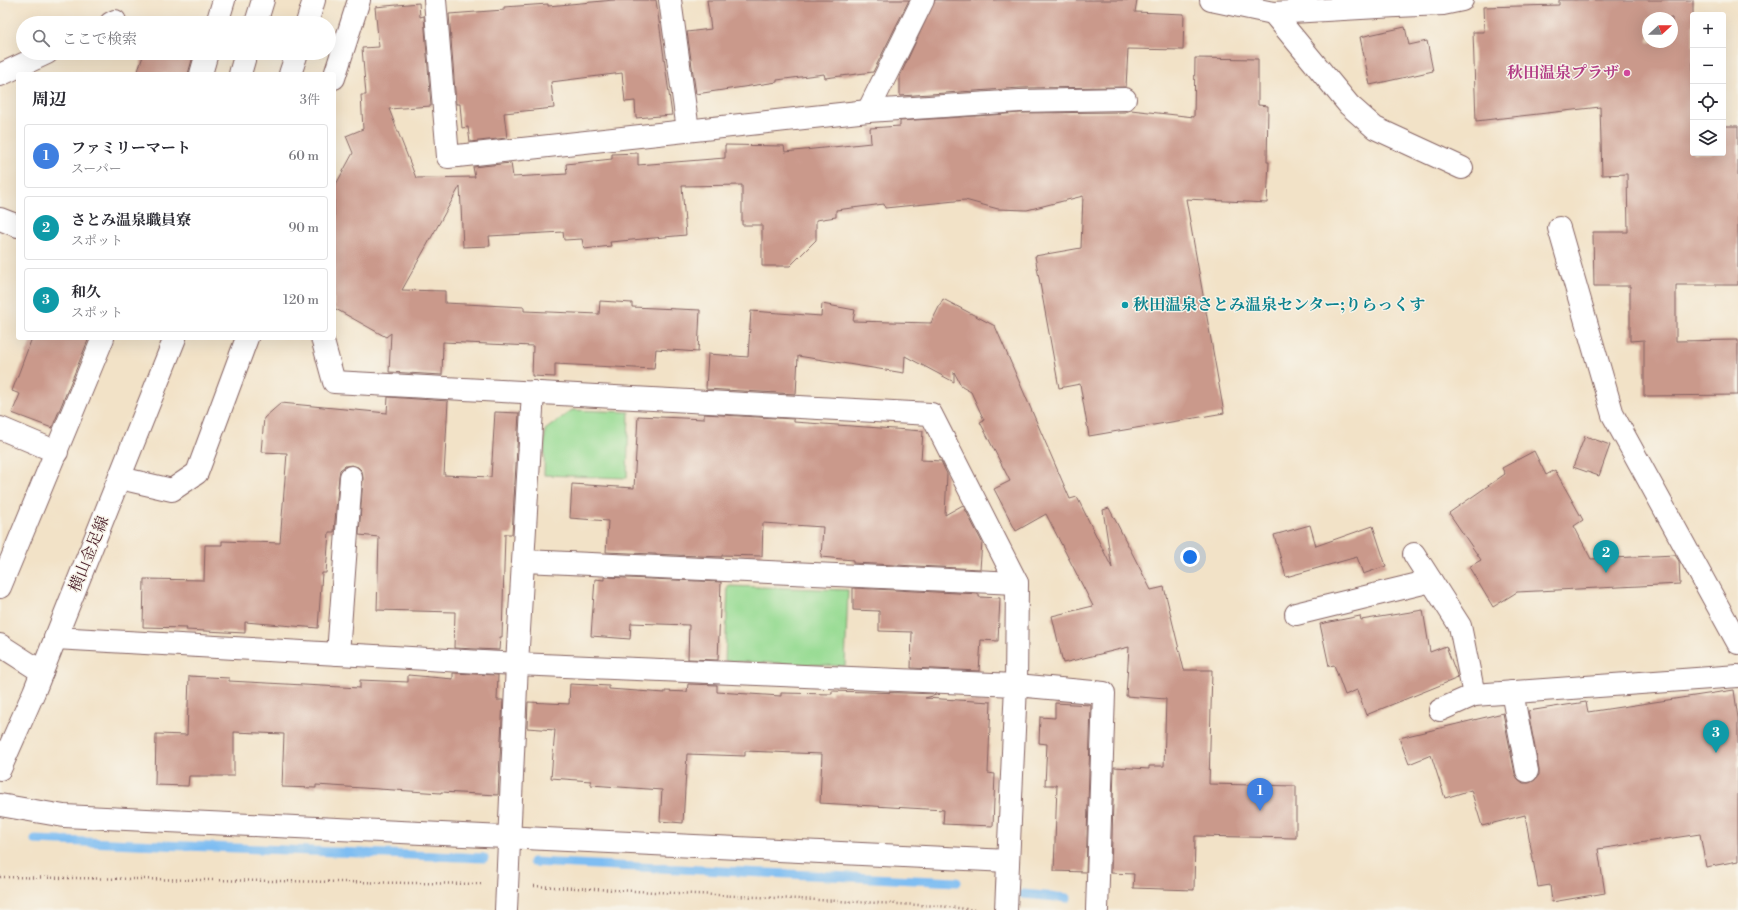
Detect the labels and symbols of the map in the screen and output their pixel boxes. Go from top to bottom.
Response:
north arrow [1642,12,1678,48]
place label: 秋田温泉プラザ [1507,63,1619,83]
marker: 秋田温泉プラザ [1622,68,1632,78]
place label: 秋田温泉さとみ温泉センター;りらっくす [1133,295,1425,315]
marker: 秋田温泉さとみ温泉センター;りらっくす [1120,300,1130,310]
street label: 横山金足線 [65,513,113,595]
pin: 2 [1593,540,1619,573]
your location [1180,547,1200,567]
pin: 3 [1703,720,1729,753]
pin: 1 [1247,778,1273,811]

